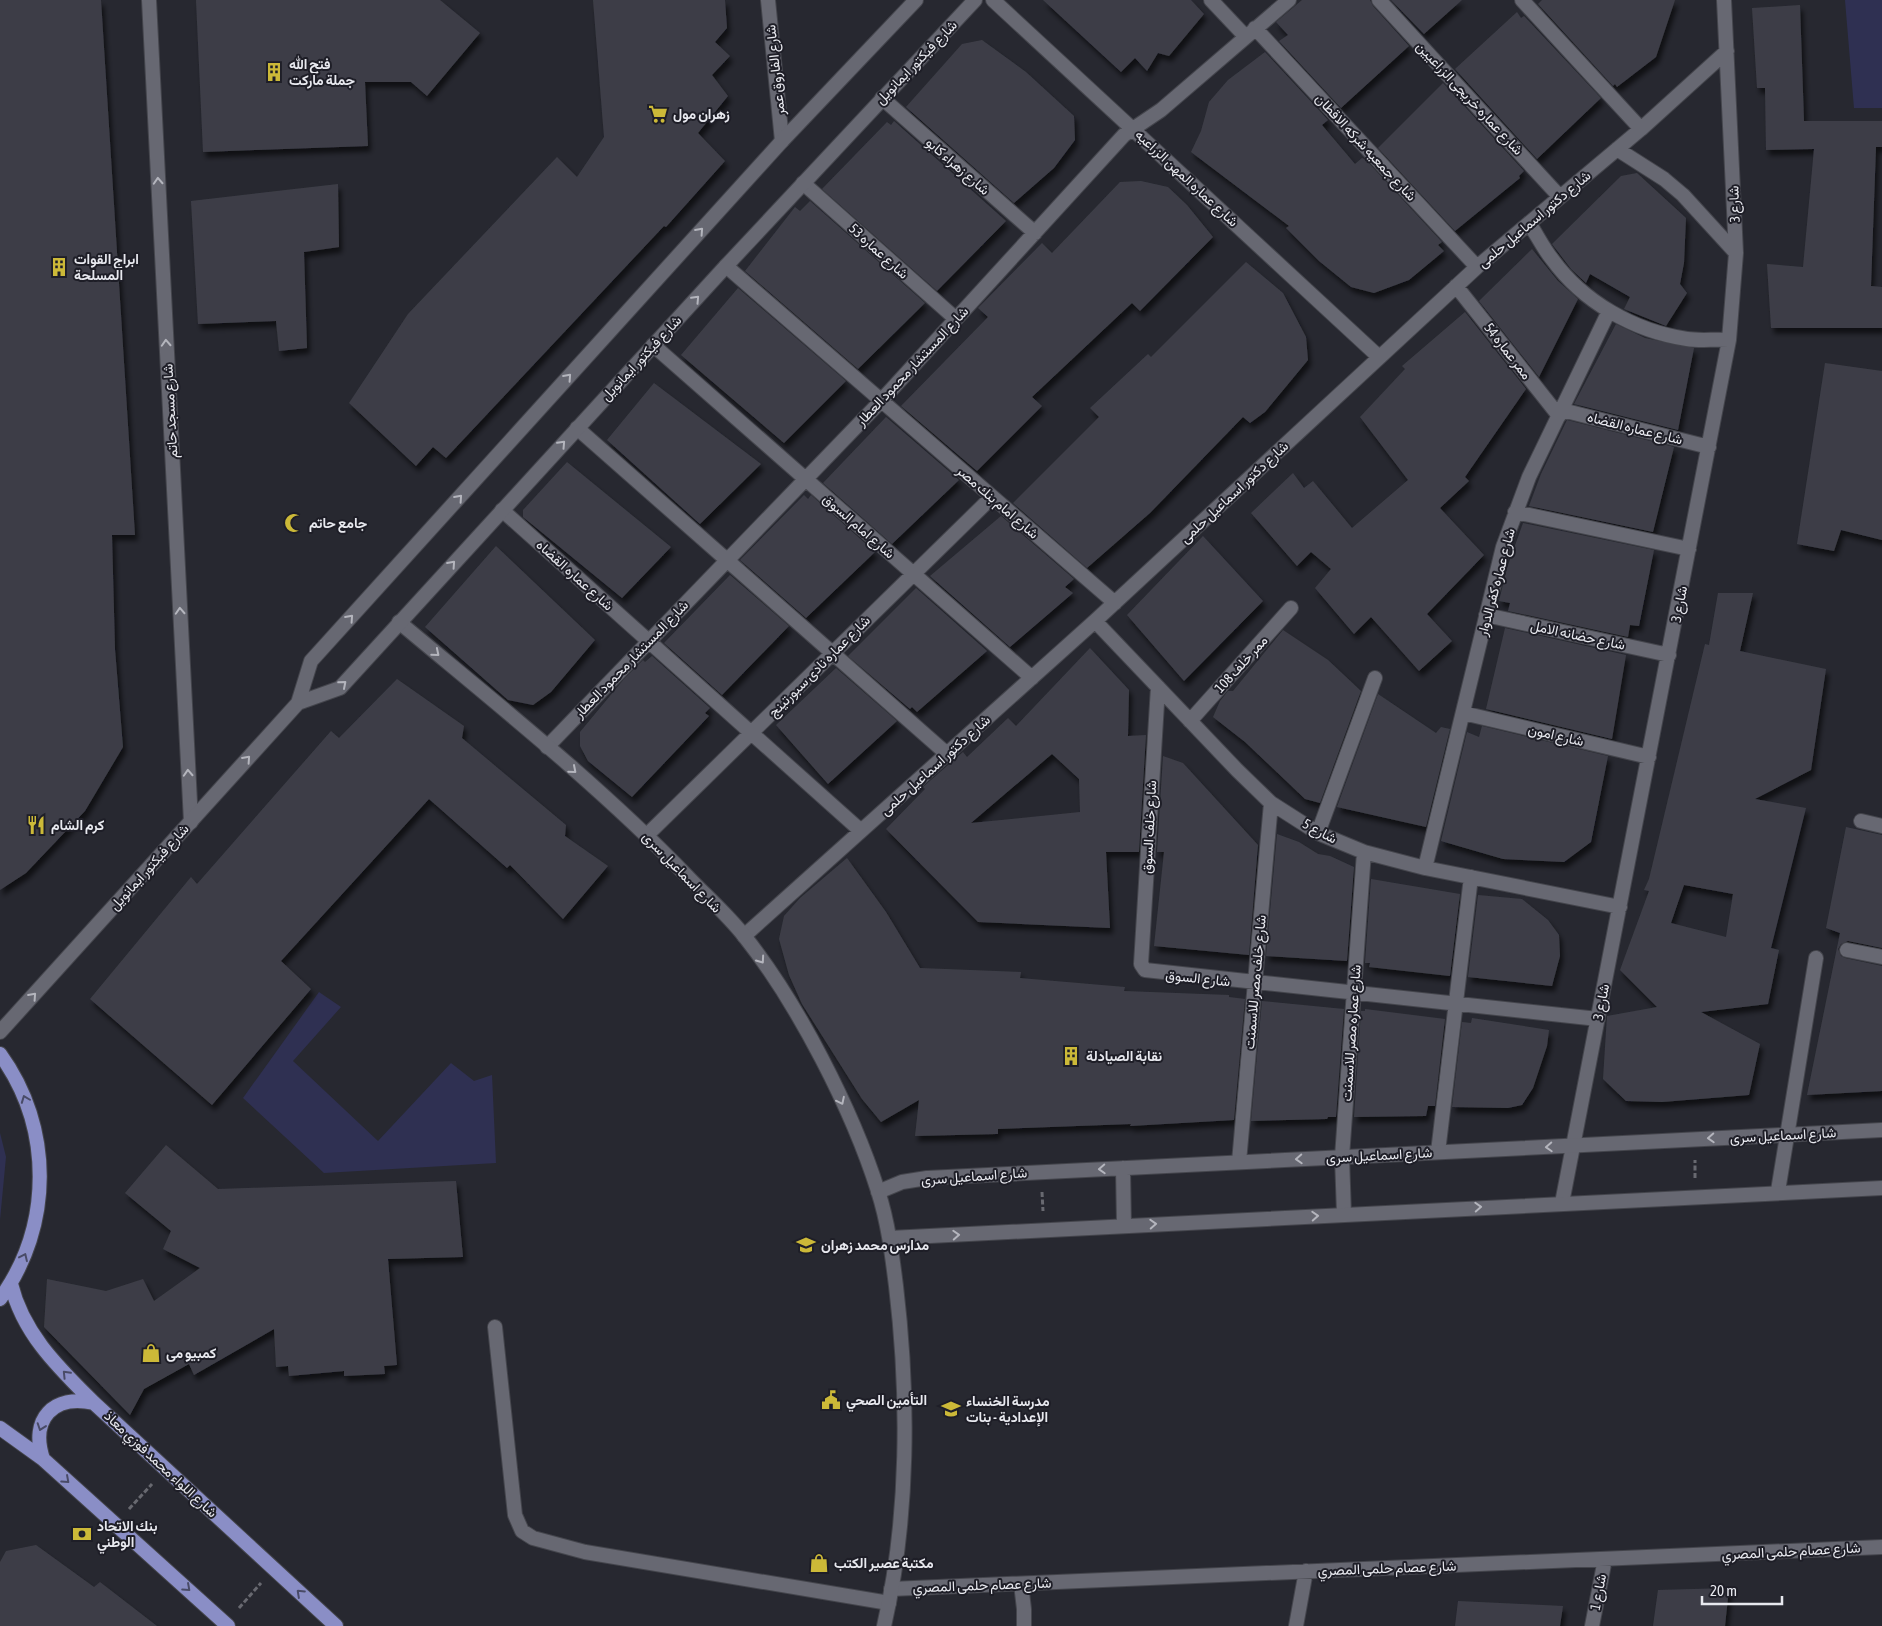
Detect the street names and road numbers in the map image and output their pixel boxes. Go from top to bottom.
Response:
street label: شارع فيكتور ايمانويل [872,17,962,109]
street label: شارع الفاروق عمر [762,24,791,117]
street label: شارع عماره خريجى الزراعيين [1411,38,1527,160]
street label: شارع جمعيه شركه الاقطان [1310,90,1420,206]
street label: شارع عماره المهن الزراعيه [1130,126,1242,232]
street label: شارع زهراء كابو [921,134,993,200]
street label: شارع دكتور اسماعيل حلمى [1474,167,1595,273]
street label: شارع 3 [1725,185,1746,223]
street label: شارع عماره 53 [844,220,912,284]
street label: شارع المستشار محمود العطار [852,303,974,432]
street label: شارع فيكتور ايمانويل [598,312,687,406]
street label: ممر عماره 54 [1480,320,1535,383]
street label: شارع مسجد حاتم [160,363,183,459]
street label: شارع عماره القضاه [1585,408,1684,450]
street label: شارع دكتور اسماعيل حلمى [1177,438,1293,548]
street label: شارع امام بنك مصر [951,461,1042,544]
street label: شارع امام السوق [818,491,898,564]
street label: شارع عماره كفر الدوار [1474,526,1521,639]
street label: شارع عماره القضاه [531,536,617,616]
street label: شارع 3 [1668,584,1693,624]
street label: شارع المستشار محمود العطار [570,597,694,724]
street label: شارع عماره نادى سبورتينج [765,612,875,722]
street label: شارع حضانه الامل [1529,617,1627,656]
street label: ممر خلف 108 [1211,632,1272,697]
street label: شارع دكتور اسماعيل حلمى [877,712,995,821]
street label: شارع امون [1526,721,1585,752]
street label: شارع خلف السوق [1139,780,1162,874]
street label: شارع 5 [1299,815,1340,849]
street label: شارع فيكتور ايمانويل [106,821,194,915]
street label: شارع اسماعيل سرى [637,828,725,918]
street label: شارع خلف مصر للاسمنت [1241,914,1272,1050]
street label: شارع عماره مصر للاسمنت [1338,964,1367,1102]
street label: شارع السوق [1164,967,1231,992]
street label: شارع 3 [1590,982,1615,1022]
street label: شارع اسماعيل سرى [1729,1124,1837,1149]
street label: شارع اسماعيل سرى [1325,1144,1433,1169]
street label: شارع اسماعيل سرى [920,1164,1028,1191]
street label: شارع اللواء محمد فوزي معاذ [99,1408,221,1523]
street label: شارع عصام حلمى المصري [1721,1539,1861,1567]
street label: شارع عصام حلمى المصري [1317,1558,1457,1582]
street label: شارع 1 [1587,1572,1612,1612]
street label: شارع عصام حلمى المصري [912,1575,1052,1599]

